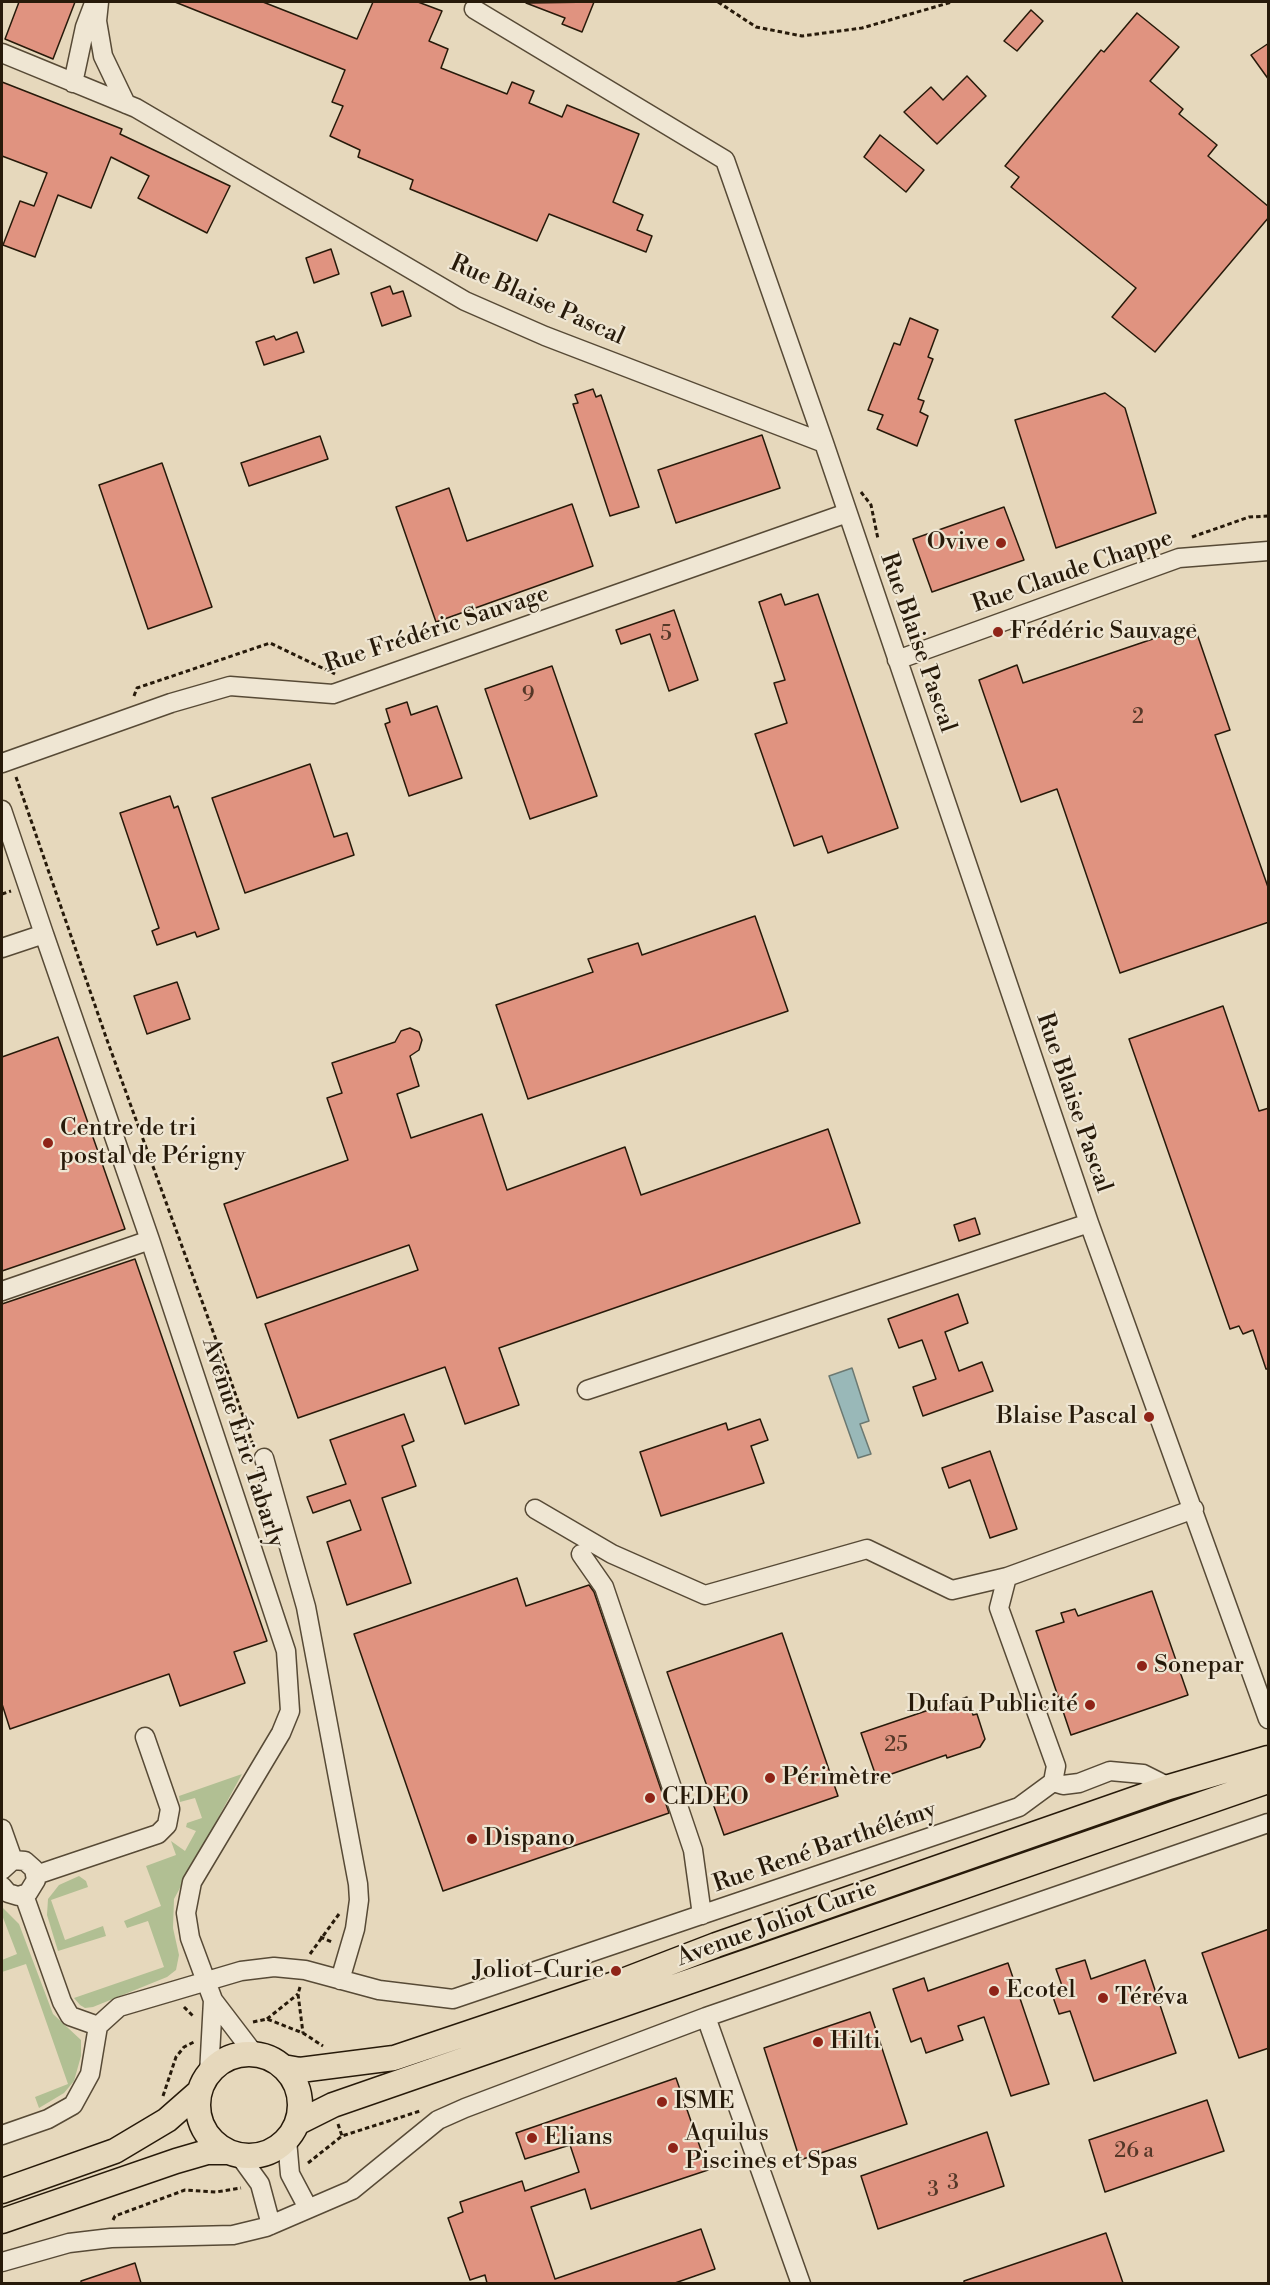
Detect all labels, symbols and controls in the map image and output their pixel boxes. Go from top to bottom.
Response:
street label: Rue Blaise Pascal [445,250,629,352]
street label: Rue Claude Chappe [969,524,1177,620]
place label: Ovive [927,529,989,557]
marker: Ovive [994,536,1008,550]
street label: Rue Blaise Pascal [873,549,961,737]
street label: Rue Frédéric Sauvage [321,580,553,680]
place label: Frédéric Sauvage [1010,618,1197,646]
house number: 5 [660,622,672,648]
marker: Frédéric Sauvage [991,625,1005,639]
house number: 9 [522,683,534,709]
house number: 2 [1132,705,1144,731]
street label: Rue Blaise Pascal [1029,1009,1117,1197]
place label: Centre de tri postal de Périgny [60,1115,246,1171]
marker: Centre de tri postal de Périgny [41,1136,55,1150]
street label: Avenue Éric Tabarly [195,1335,289,1551]
place label: Blaise Pascal [996,1403,1137,1431]
marker: Blaise Pascal [1142,1410,1156,1424]
place label: Sonepar [1154,1652,1244,1680]
marker: Sonepar [1135,1659,1149,1673]
place label: Dufau Publicité [907,1691,1078,1719]
marker: Dufau Publicité [1083,1698,1097,1712]
house number: 25 [884,1733,908,1759]
place label: Périmètre [782,1764,892,1792]
marker: Périmètre [763,1771,777,1785]
place label: CEDEO [662,1784,749,1812]
marker: CEDEO [643,1791,657,1805]
street label: Rue René Barthélémy [710,1796,940,1900]
place label: Dispano [484,1825,575,1853]
marker: Dispano [465,1832,479,1846]
street label: Avenue Joliot Curie [673,1874,881,1974]
place label: Joliot-Curie [472,1957,604,1985]
marker: Joliot-Curie [609,1964,623,1978]
place label: Ecotel [1006,1977,1076,2005]
marker: Ecotel [987,1984,1001,1998]
place label: Téréva [1115,1984,1188,2012]
marker: Téréva [1096,1991,1110,2005]
place label: Hilti [830,2028,881,2056]
marker: Hilti [811,2035,825,2049]
place label: ISME [674,2088,735,2116]
marker: ISME [655,2095,669,2109]
place label: Aquilus Piscines et Spas [685,2120,858,2176]
place label: Elians [544,2124,613,2152]
marker: Elians [525,2131,539,2145]
house number: 26 a [1114,2139,1154,2165]
marker: Aquilus Piscines et Spas [666,2141,680,2155]
house number: 3 [947,2171,959,2197]
house number: 3 [927,2178,939,2204]

